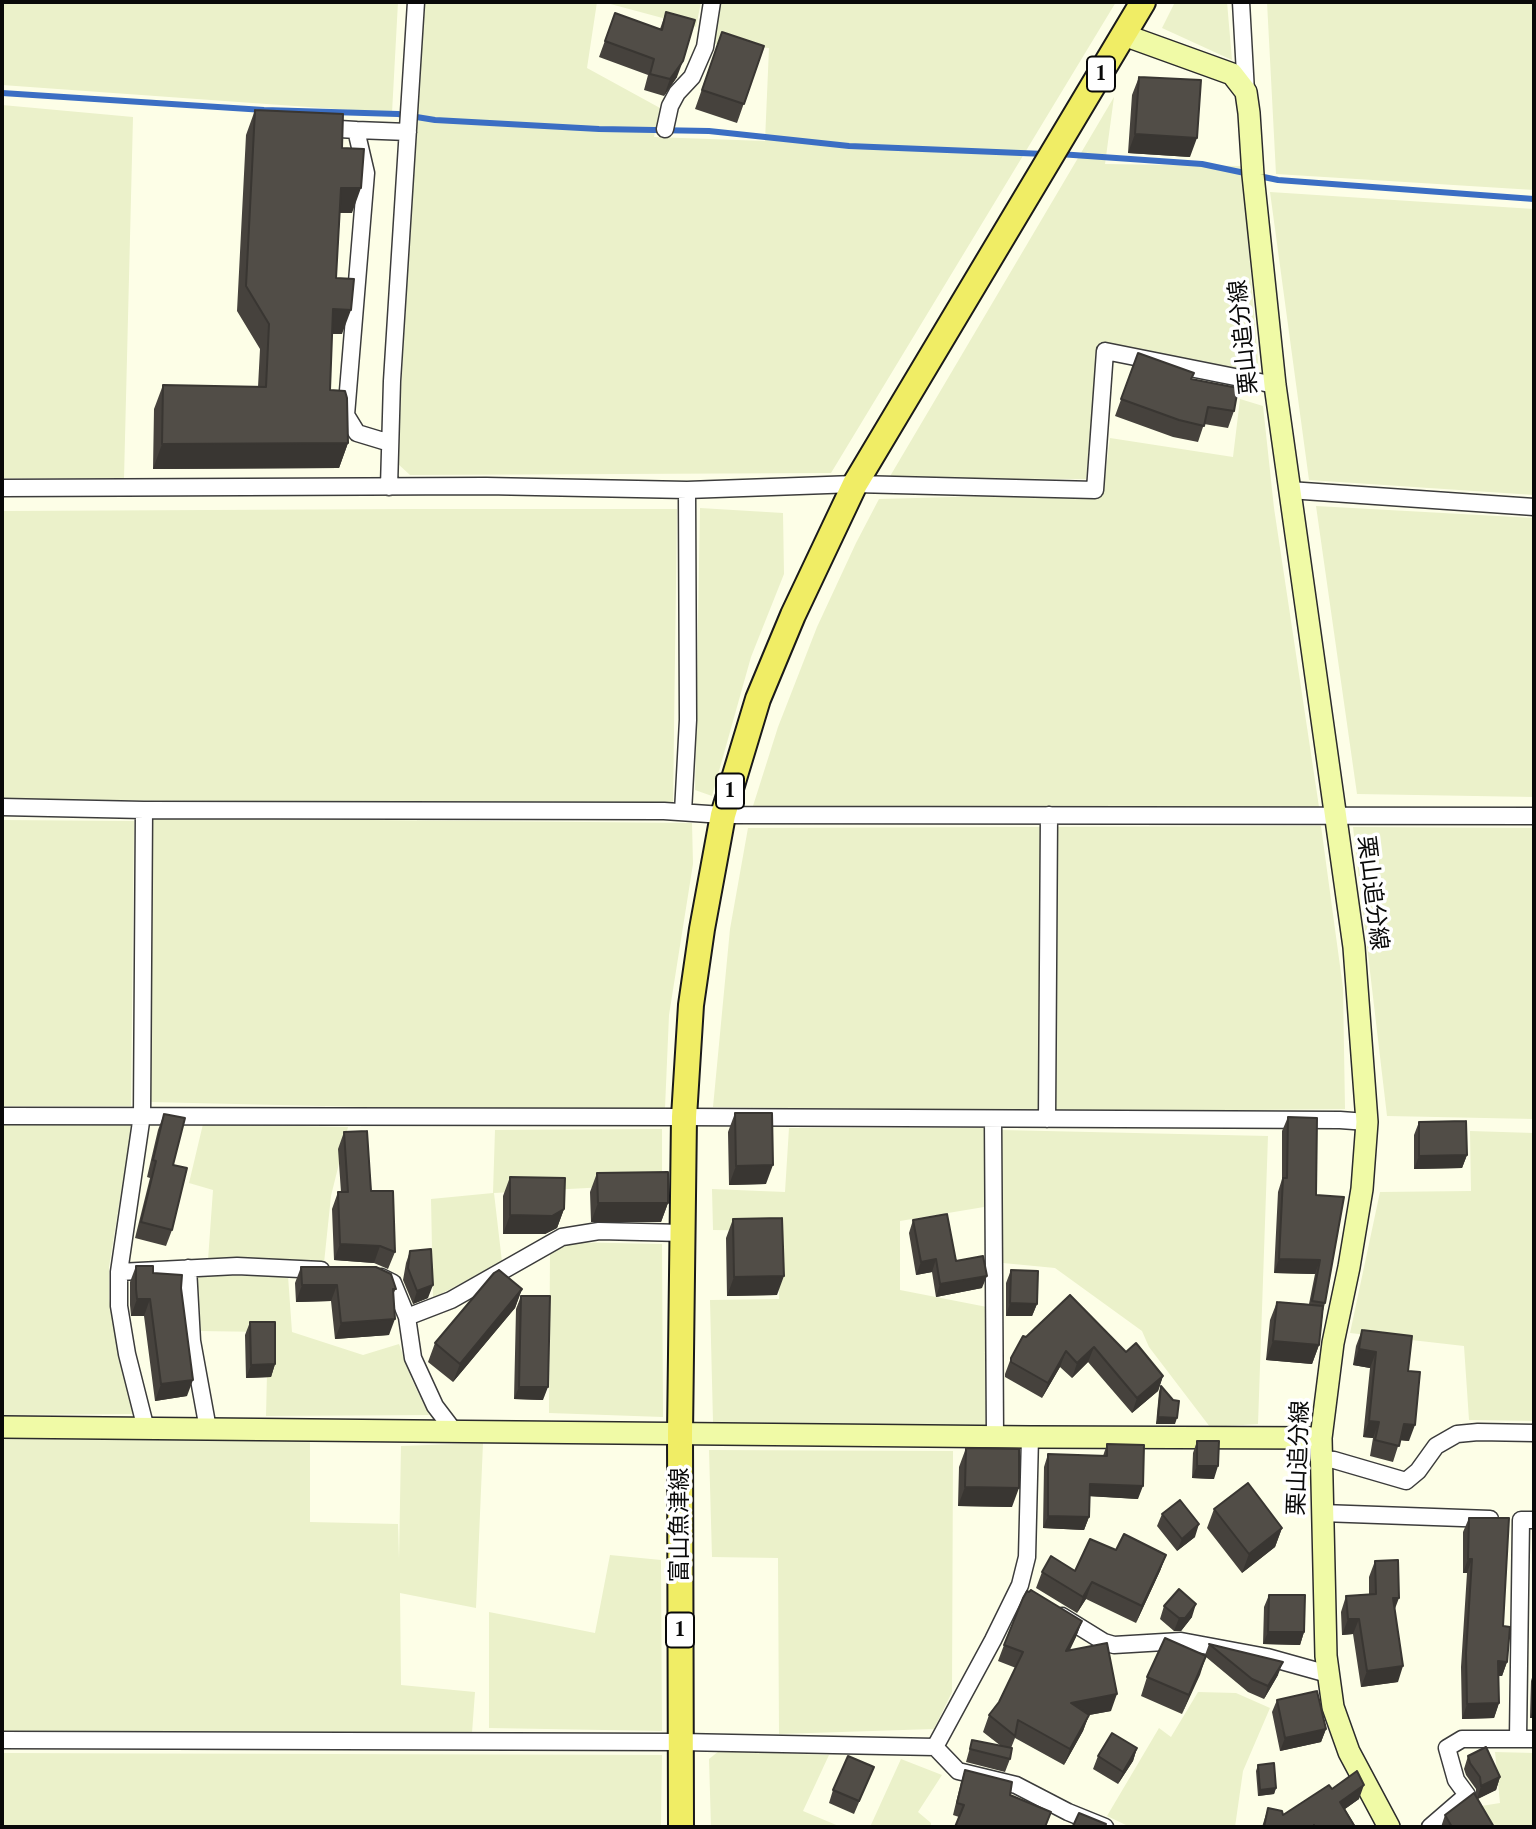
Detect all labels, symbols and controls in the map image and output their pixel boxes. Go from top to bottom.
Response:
road number: 1 [1087,56,1115,92]
street label: 栗山追分線 [1224,278,1264,396]
road number: 1 [716,774,744,808]
street label: 栗山追分線 [1351,834,1393,952]
street label: 栗山追分線 [1283,1400,1315,1516]
street label: 富山魚津線 [666,1468,694,1582]
road number: 1 [666,1612,694,1648]

